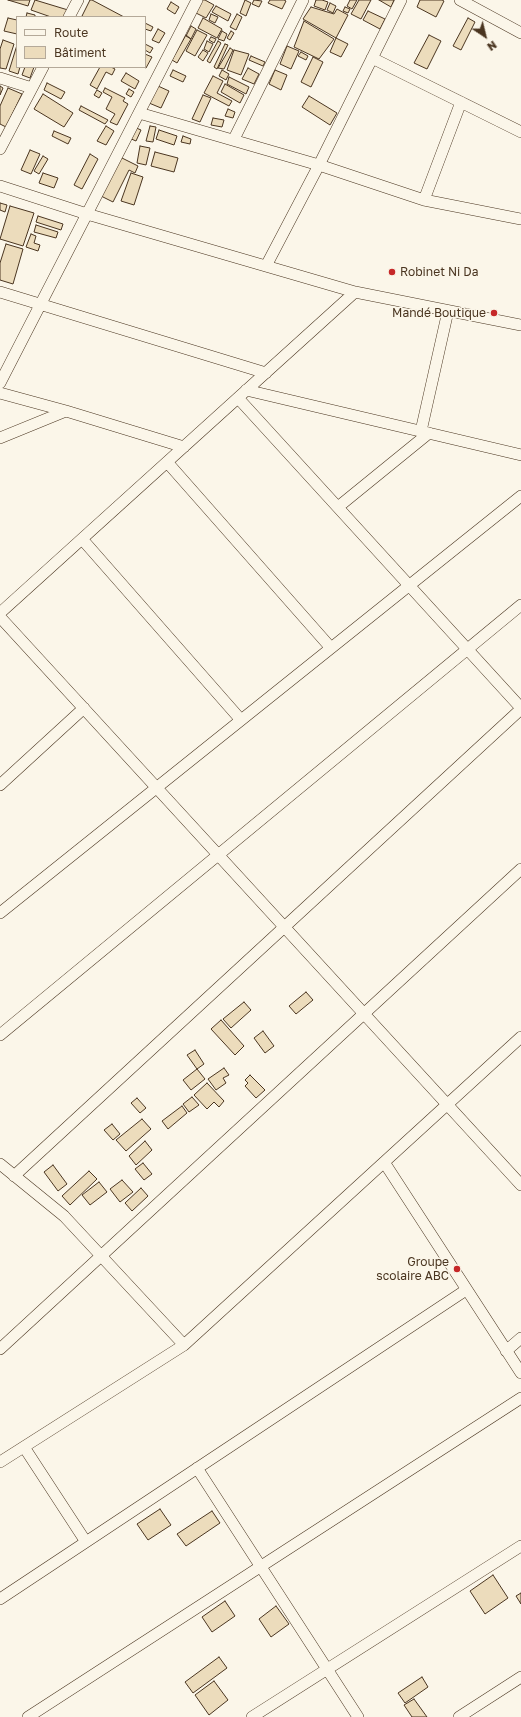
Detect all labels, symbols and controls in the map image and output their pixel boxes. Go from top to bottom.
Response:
legend [16,16,146,68]
north arrow [465,16,505,56]
text: Route [54,25,88,40]
text: N [485,39,499,54]
text: Bâtiment [54,45,106,60]
place label: Robinet Ni Da [400,265,478,279]
marker: Robinet Ni Da [387,267,397,277]
place label: Mandé Boutique [392,306,486,320]
marker: Mandé Boutique [489,308,499,318]
place label: Groupe scolaire ABC [376,1255,449,1283]
marker: Groupe scolaire ABC [452,1264,462,1274]

